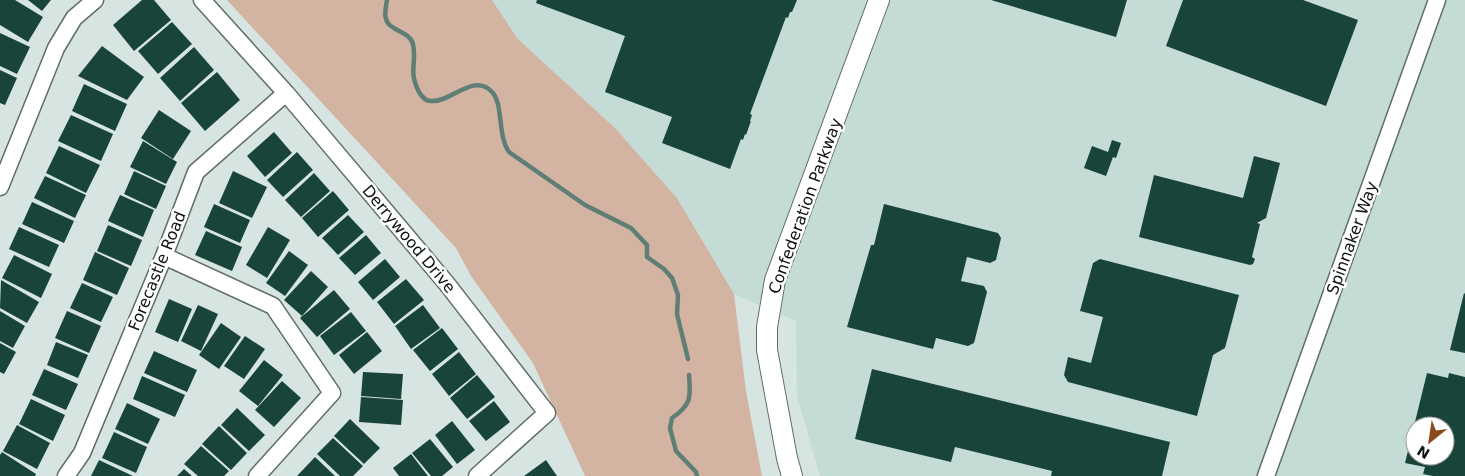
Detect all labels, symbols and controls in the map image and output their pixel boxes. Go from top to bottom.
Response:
street label: Confederation Parkway [764,116,846,296]
street label: Spinnaker Way [1323,179,1381,297]
street label: Derrywood Drive [358,181,460,297]
street label: Forecastle Road [124,208,190,334]
north arrow [1405,416,1455,466]
text: N [1414,442,1433,462]

